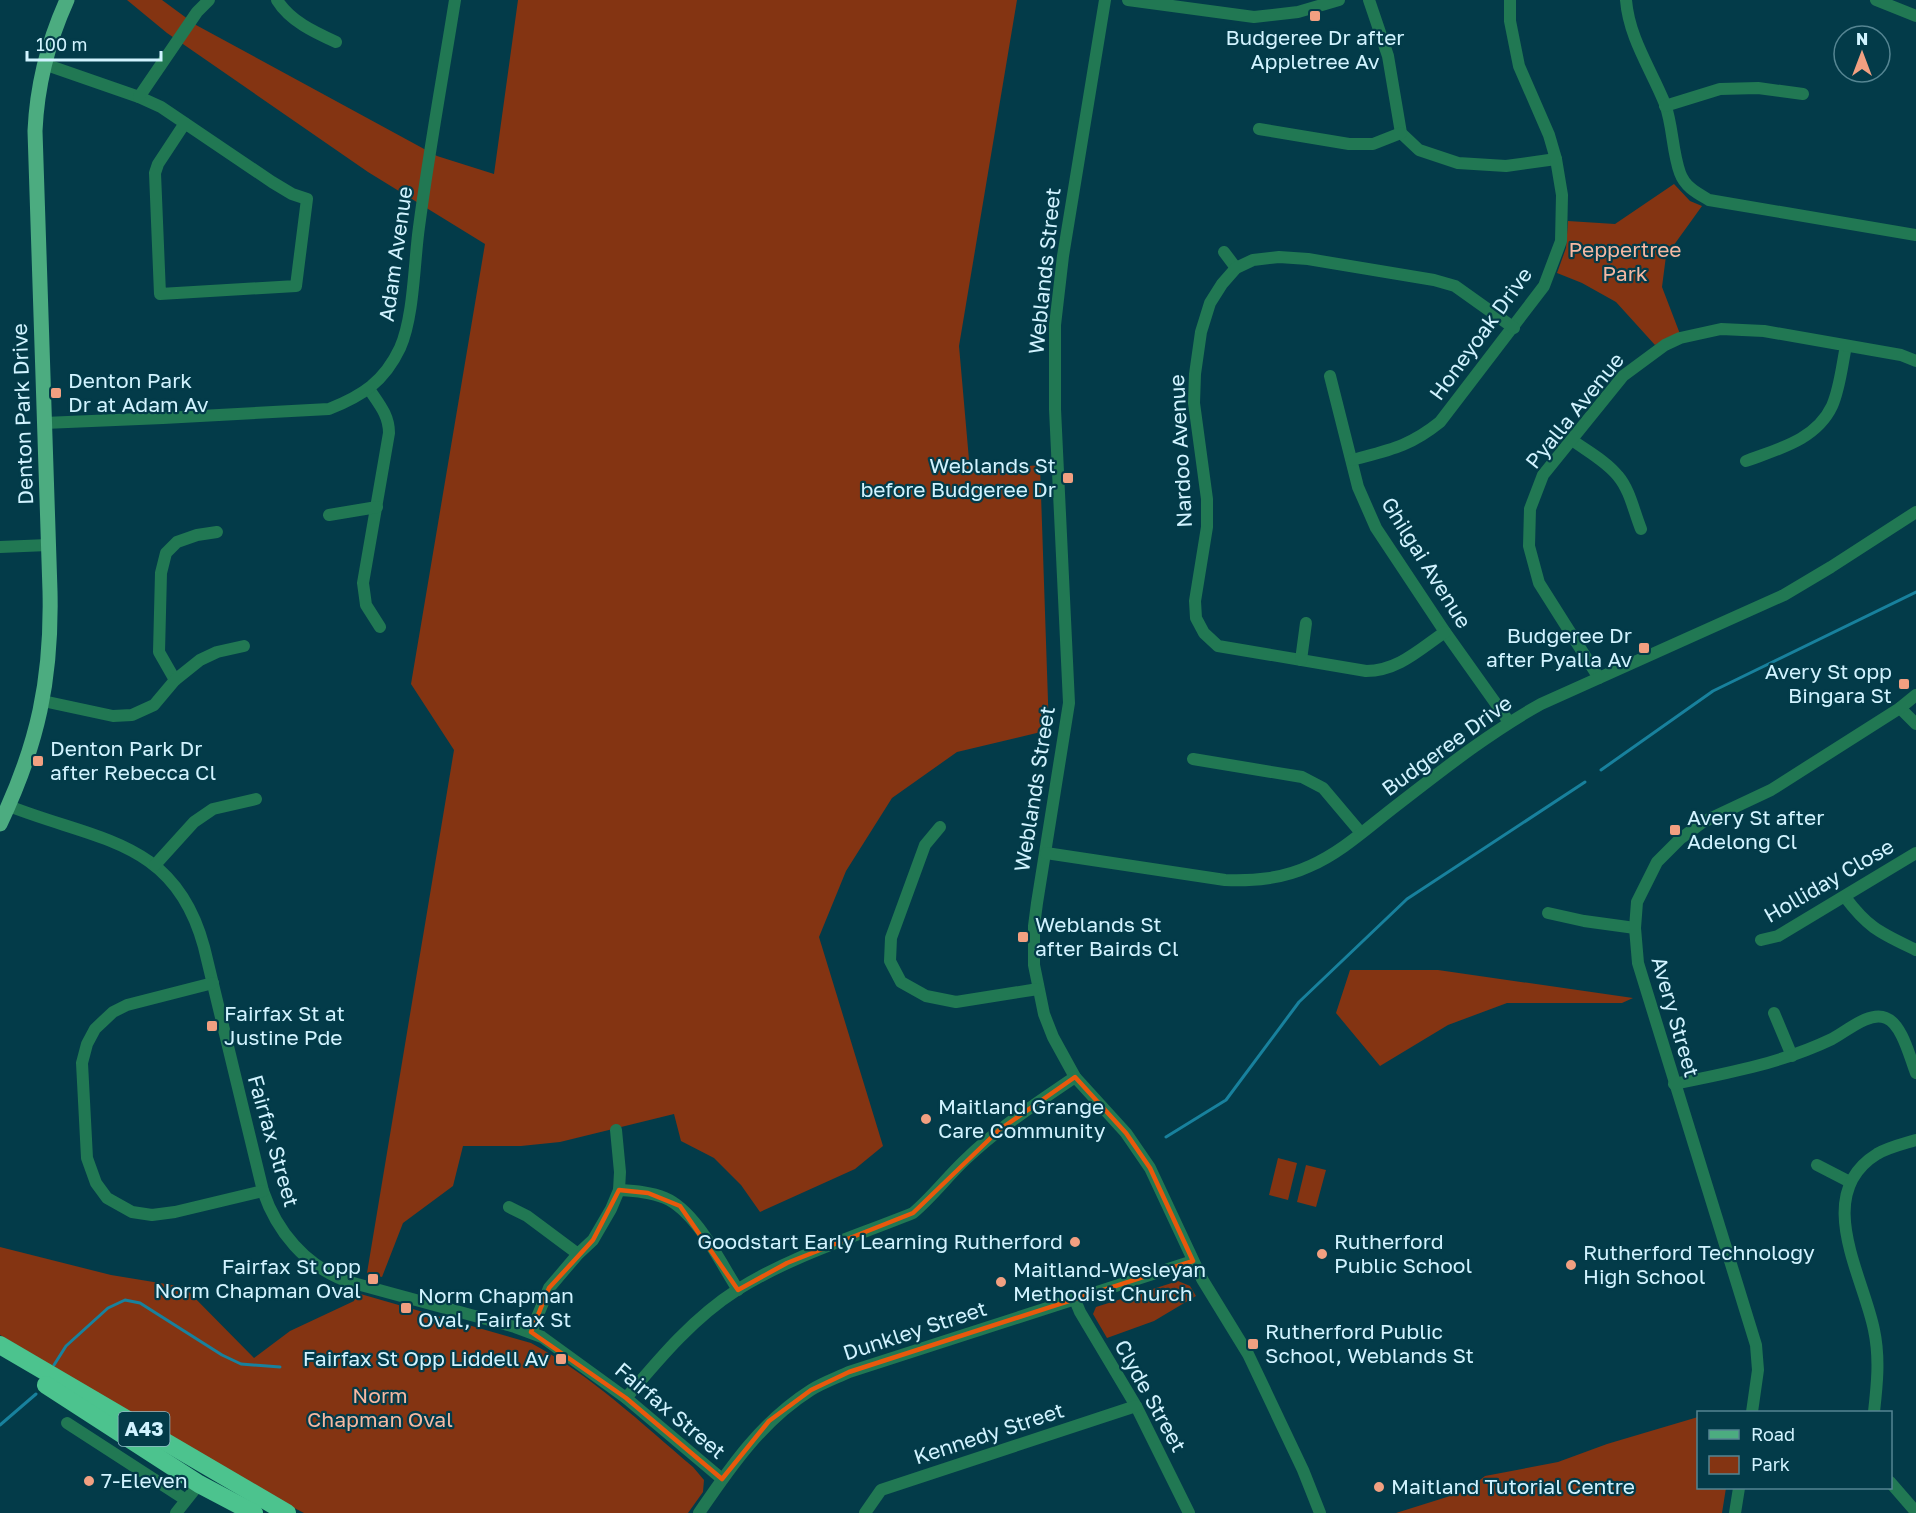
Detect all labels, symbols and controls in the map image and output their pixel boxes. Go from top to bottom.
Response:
marker: Budgeree Dr after Appletree Av [1308,9,1322,23]
scale bar [27,24,160,62]
place label: Budgeree Dr after Appletree Av [1225,24,1405,74]
north arrow [1832,24,1892,84]
text: N [1856,29,1868,49]
text: 100 m [36,33,87,55]
street label: Adam Avenue [373,184,417,323]
street label: Weblands Street [1022,186,1066,355]
park label: Peppertree Park [1568,236,1682,286]
street label: Honeyoak Drive [1423,262,1537,405]
street label: Denton Park Drive [6,323,38,505]
street label: Pyalla Avenue [1519,347,1629,474]
place label: Denton Park Dr at Adam Av [68,367,209,417]
street label: Nardoo Avenue [1163,374,1197,528]
marker: Denton Park Dr at Adam Av [49,386,63,400]
place label: Weblands St before Budgeree Dr [860,452,1056,502]
marker: Weblands St before Budgeree Dr [1061,471,1075,485]
street label: Ghilgai Avenue [1376,492,1478,633]
place label: Budgeree Dr after Pyalla Av [1486,622,1632,672]
marker: Budgeree Dr after Pyalla Av [1637,641,1651,655]
place label: Avery St opp Bingara St [1765,658,1892,708]
marker: Avery St opp Bingara St [1897,677,1911,691]
street label: Budgeree Drive [1376,689,1517,801]
street label: Weblands Street [1008,704,1060,874]
place label: Denton Park Dr after Rebecca Cl [50,735,216,785]
marker: Denton Park Dr after Rebecca Cl [31,754,45,768]
place label: Avery St after Adelong Cl [1687,804,1824,854]
marker: Avery St after Adelong Cl [1668,823,1682,837]
street label: Holliday Close [1759,832,1898,928]
place label: Weblands St after Bairds Cl [1035,911,1179,961]
marker: Weblands St after Bairds Cl [1016,930,1030,944]
street label: Avery Street [1646,953,1706,1080]
place label: Fairfax St at Justine Pde [224,1000,345,1050]
marker: Fairfax St at Justine Pde [205,1019,219,1033]
street label: Fairfax Street [243,1072,305,1210]
place label: Maitland Grange Care Community [938,1093,1106,1143]
marker: Maitland Grange Care Community [919,1112,933,1126]
place label: Goodstart Early Learning Rutherford [697,1228,1063,1254]
place label: Rutherford Public School [1334,1228,1472,1278]
marker: Goodstart Early Learning Rutherford [1068,1235,1082,1249]
place label: Rutherford Technology High School [1583,1239,1815,1289]
marker: Rutherford Public School [1315,1247,1329,1261]
place label: Fairfax St opp Norm Chapman Oval [155,1253,361,1303]
place label: Maitland-Wesleyan Methodist Church [1013,1256,1206,1306]
marker: Rutherford Technology High School [1564,1258,1578,1272]
marker: Fairfax St opp Norm Chapman Oval [366,1272,380,1286]
marker: Maitland-Wesleyan Methodist Church [994,1275,1008,1289]
place label: Norm Chapman Oval, Fairfax St [418,1282,574,1332]
street label: Dunkley Street [840,1295,990,1366]
marker: Norm Chapman Oval, Fairfax St [399,1301,413,1315]
place label: Rutherford Public School, Weblands St [1265,1318,1474,1368]
street label: Clyde Street [1109,1335,1192,1456]
marker: Rutherford Public School, Weblands St [1246,1337,1260,1351]
place label: Fairfax St Opp Liddell Av [303,1345,549,1371]
marker: Fairfax St Opp Liddell Av [554,1352,568,1366]
street label: Fairfax Street [610,1356,731,1464]
park label: Norm Chapman Oval [307,1382,453,1432]
street label: Kennedy Street [910,1397,1067,1470]
legend [1697,1411,1892,1489]
road number: A43 [118,1412,170,1446]
text: Road [1751,1423,1795,1445]
text: Park [1751,1453,1790,1475]
place label: 7-Eleven [101,1467,188,1493]
place label: Maitland Tutorial Centre [1391,1473,1635,1499]
marker: 7-Eleven [82,1474,96,1488]
marker: Maitland Tutorial Centre [1372,1480,1386,1494]

